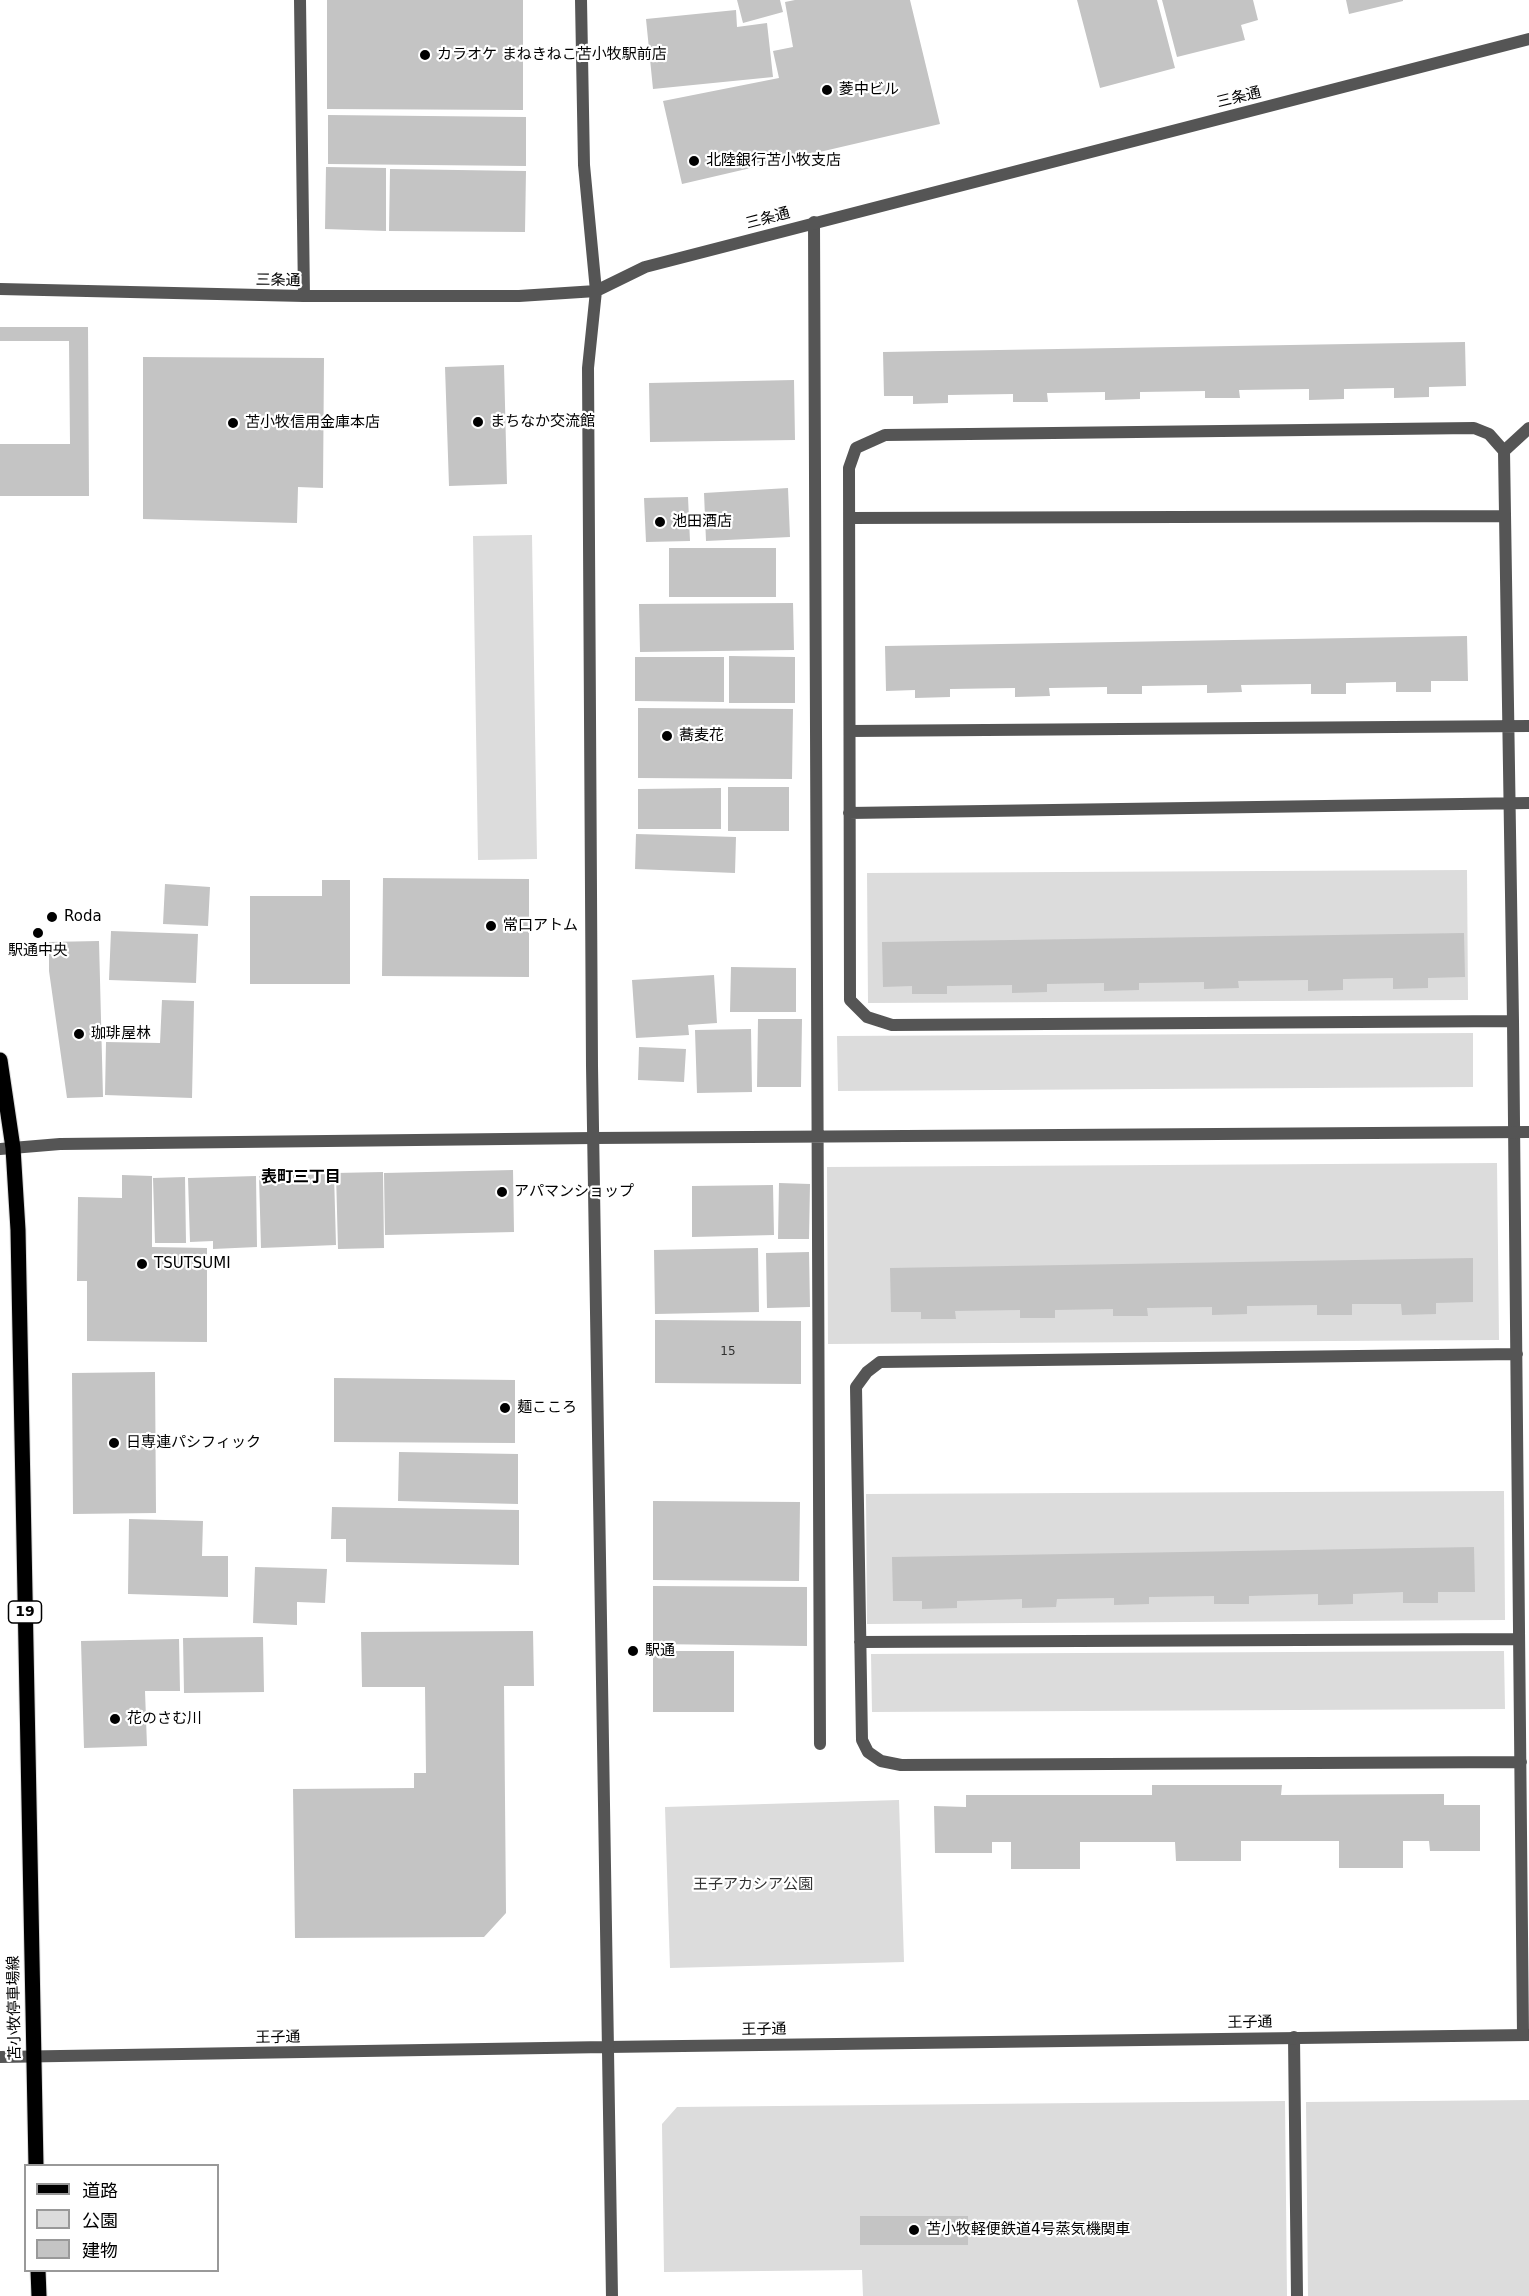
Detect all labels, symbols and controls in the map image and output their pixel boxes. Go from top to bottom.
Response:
place label: カラオケ まねきねこ苫小牧駅前店 [437,46,667,64]
marker: カラオケ まねきねこ苫小牧駅前店 [418,48,432,62]
place label: 菱中ビル [839,81,899,99]
marker: 菱中ビル [820,83,834,97]
street label: 三条通 [1215,84,1263,112]
place label: 北陸銀行苫小牧支店 [706,152,841,170]
marker: 北陸銀行苫小牧支店 [687,154,701,168]
street label: 三条通 [744,204,792,234]
street label: 三条通 [255,272,301,290]
place label: まちなか交流館 [490,413,595,431]
place label: 苫小牧信用金庫本店 [245,414,380,432]
marker: まちなか交流館 [471,415,485,429]
marker: 苫小牧信用金庫本店 [226,416,240,430]
place label: 池田酒店 [672,513,732,531]
marker: 池田酒店 [653,515,667,529]
place label: 蕎麦花 [679,727,724,745]
marker: 蕎麦花 [660,729,674,743]
place label: Roda [64,908,102,926]
marker: Roda [45,910,59,924]
place label: 常口アトム [503,917,578,935]
marker: 常口アトム [484,919,498,933]
marker: 駅通中央 [31,926,45,940]
place label: 駅通中央 [8,942,68,960]
place label: 珈琲屋林 [91,1025,151,1043]
marker: 珈琲屋林 [72,1027,86,1041]
district label: 表町三丁目 [261,1168,341,1188]
place label: アパマンショップ [514,1183,634,1201]
marker: アパマンショップ [495,1185,509,1199]
place label: TSUTSUMI [154,1255,231,1273]
marker: TSUTSUMI [135,1257,149,1271]
house number: 15 [720,1345,736,1359]
place label: 麺こころ [517,1399,577,1417]
marker: 麺こころ [498,1401,512,1415]
place label: 日専連パシフィック [126,1434,261,1452]
marker: 日専連パシフィック [107,1436,121,1450]
road number: 19 [9,1601,42,1623]
place label: 駅通 [645,1642,675,1660]
marker: 駅通 [626,1644,640,1658]
place label: 花のさむ川 [127,1710,202,1728]
marker: 花のさむ川 [108,1712,122,1726]
park label: 王子アカシア公園 [693,1876,813,1894]
street label: 苫小牧停車場線 [5,1955,25,2061]
street label: 王子通 [1227,2014,1273,2032]
street label: 王子通 [741,2021,787,2039]
street label: 王子通 [255,2029,301,2047]
legend [24,2164,219,2272]
text: 道路 [82,2180,118,2201]
text: 公園 [82,2210,118,2231]
place label: 苫小牧軽便鉄道4号蒸気機関車 [926,2221,1131,2239]
marker: 苫小牧軽便鉄道4号蒸気機関車 [907,2223,921,2237]
text: 建物 [82,2240,118,2261]

